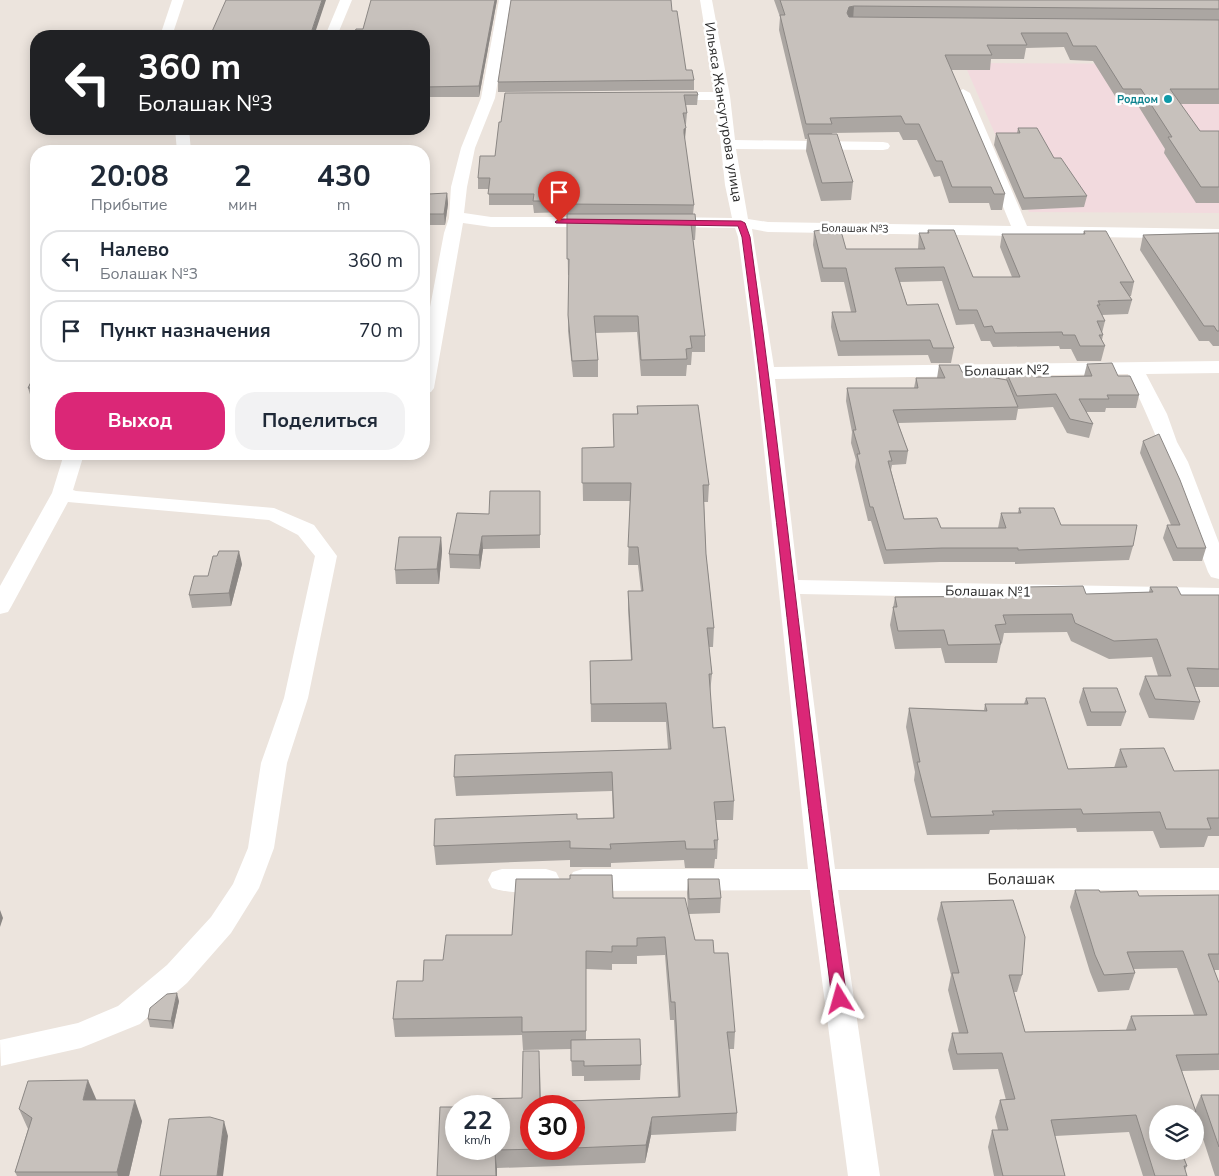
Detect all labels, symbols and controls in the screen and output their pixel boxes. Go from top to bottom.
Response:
street label: Ильяса Жансугурова улица [700,21,747,204]
text: 360 m [138,44,241,91]
icon: left [55,50,120,115]
text: Болашак №3 [138,89,273,119]
place label: Роддом [1117,92,1158,107]
marker: Роддом [1162,93,1174,105]
text: 20:08 [89,156,169,197]
text: 2 [234,156,252,197]
text: 430 [317,156,371,197]
pin [538,171,580,222]
icon: arrive [545,178,573,206]
text: Прибытие [91,194,167,216]
text: мин [228,194,257,216]
text: m [337,194,351,216]
street label: Болашак №3 [821,220,889,237]
text: Налево [100,237,169,263]
icon: left [57,247,85,275]
text: 360 m [348,248,403,274]
text: Болашак №3 [100,263,198,285]
icon: arrive [57,317,85,345]
text: Пункт назначения [100,318,271,344]
text: 70 m [359,318,403,344]
street label: Болашак №2 [964,360,1050,381]
button: Выход [55,392,225,450]
button: Поделиться [235,392,405,450]
street label: Болашак №1 [945,581,1031,602]
street label: Болашак [987,867,1055,891]
position arrow [813,972,865,1024]
speed limit sign: 30 [520,1095,585,1160]
text: 22 [462,1104,493,1138]
map controls [1149,1105,1204,1160]
button: layers [1149,1105,1204,1160]
text: km/h [464,1132,491,1148]

